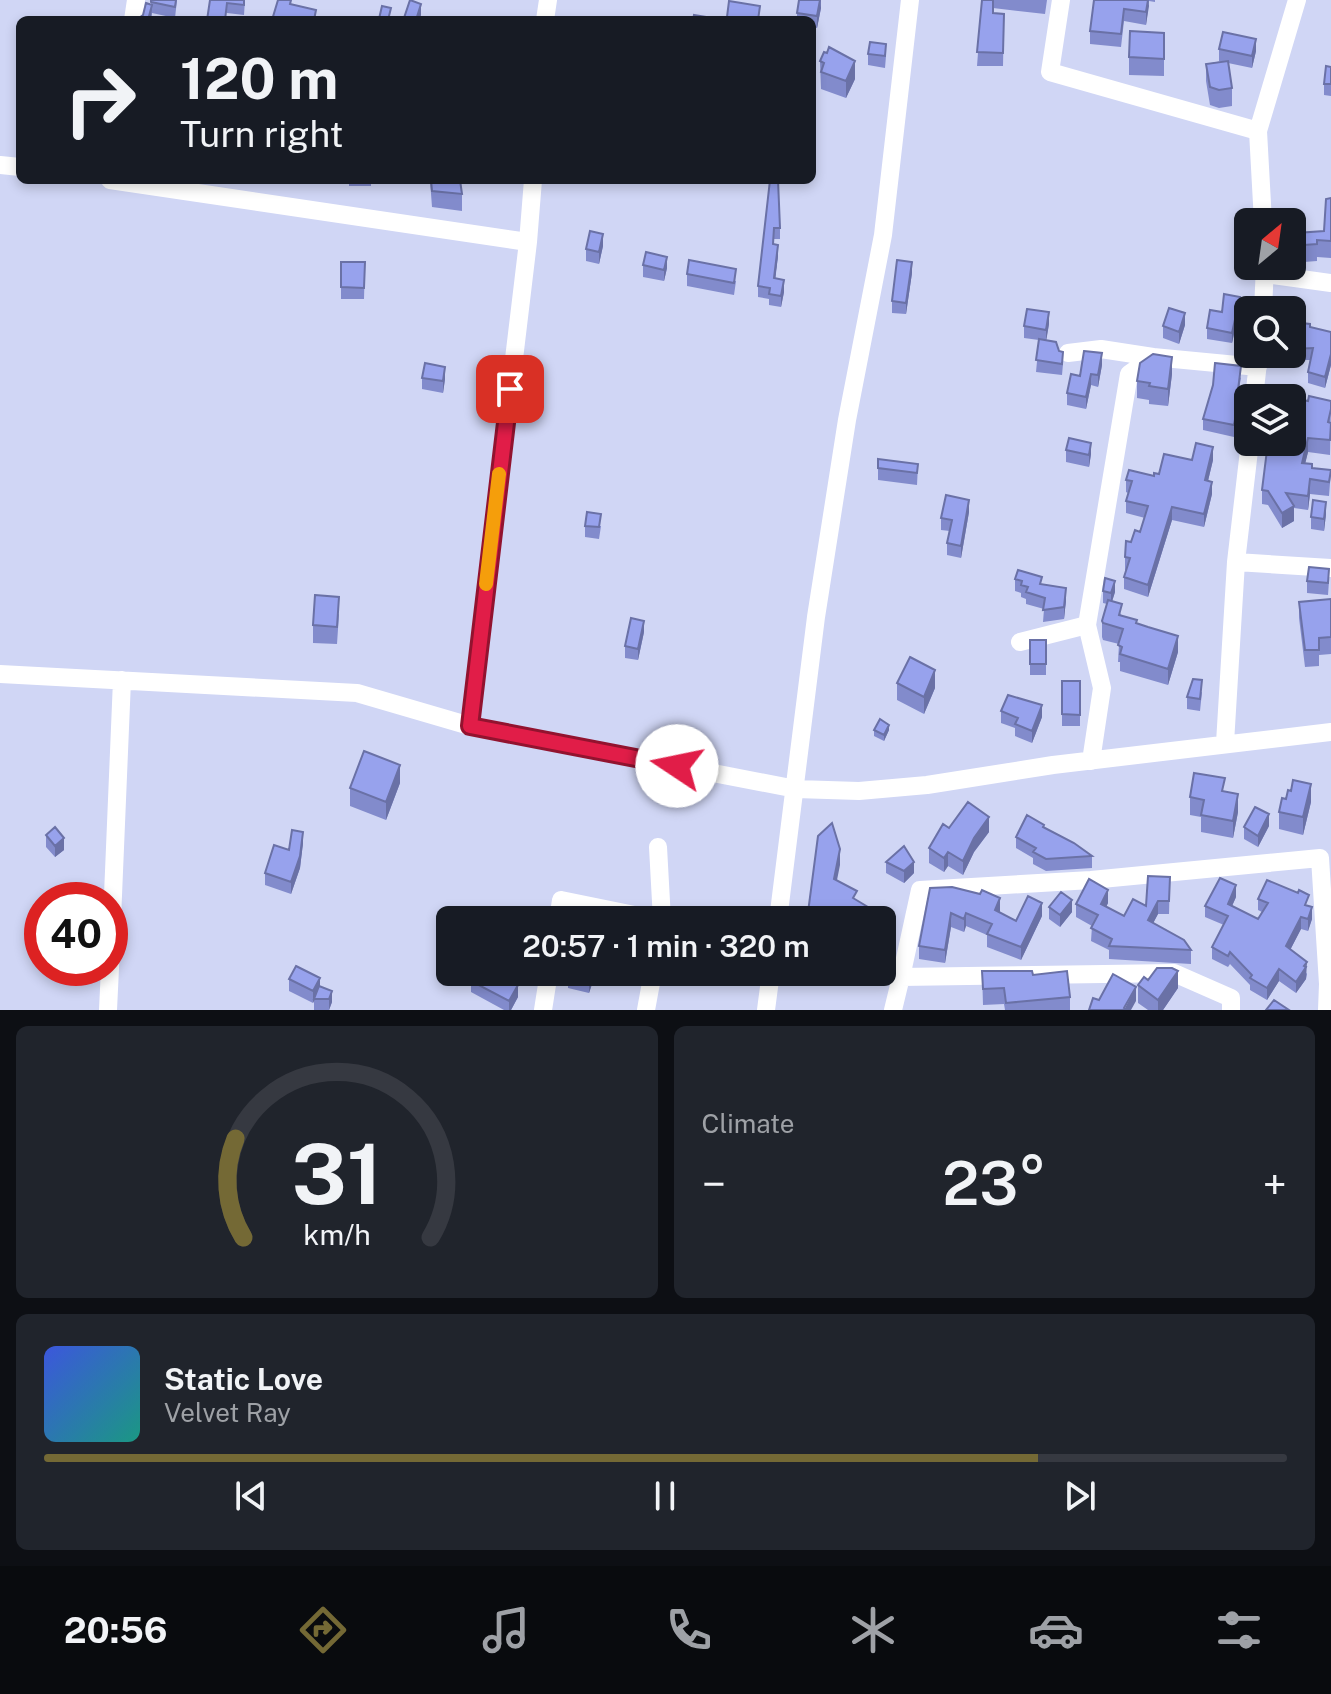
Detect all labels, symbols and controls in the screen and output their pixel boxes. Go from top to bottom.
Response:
text: 120 m [180,46,338,112]
icon: right [48,48,152,152]
text: Turn right [180,113,343,155]
north arrow [1234,208,1306,280]
map controls [1234,208,1306,456]
button: search [1234,296,1306,368]
pin [476,355,544,423]
icon: arrive [488,367,532,411]
button: layers [1234,384,1306,456]
position arrow [635,724,719,808]
speed limit sign: 40 [24,882,128,986]
text: 20:57 · 1 min · 320 m [522,928,810,964]
text: Climate [702,1108,795,1139]
text: 31 [291,1125,382,1223]
text: 23° [942,1148,1046,1219]
text: − [702,1158,726,1210]
text: + [1263,1158,1287,1210]
text: km/h [303,1218,370,1251]
text: Static Love [164,1361,323,1397]
text: Velvet Ray [164,1397,291,1428]
icon: previous [229,1474,273,1518]
icon: pause [643,1474,687,1518]
icon: next [1058,1474,1102,1518]
icon: directions [295,1602,351,1658]
icon: music [478,1602,534,1658]
icon: phone [661,1602,717,1658]
icon: climate [845,1602,901,1658]
icon: car [1028,1602,1084,1658]
icon: filters [1211,1602,1267,1658]
text: 20:56 [64,1609,167,1651]

